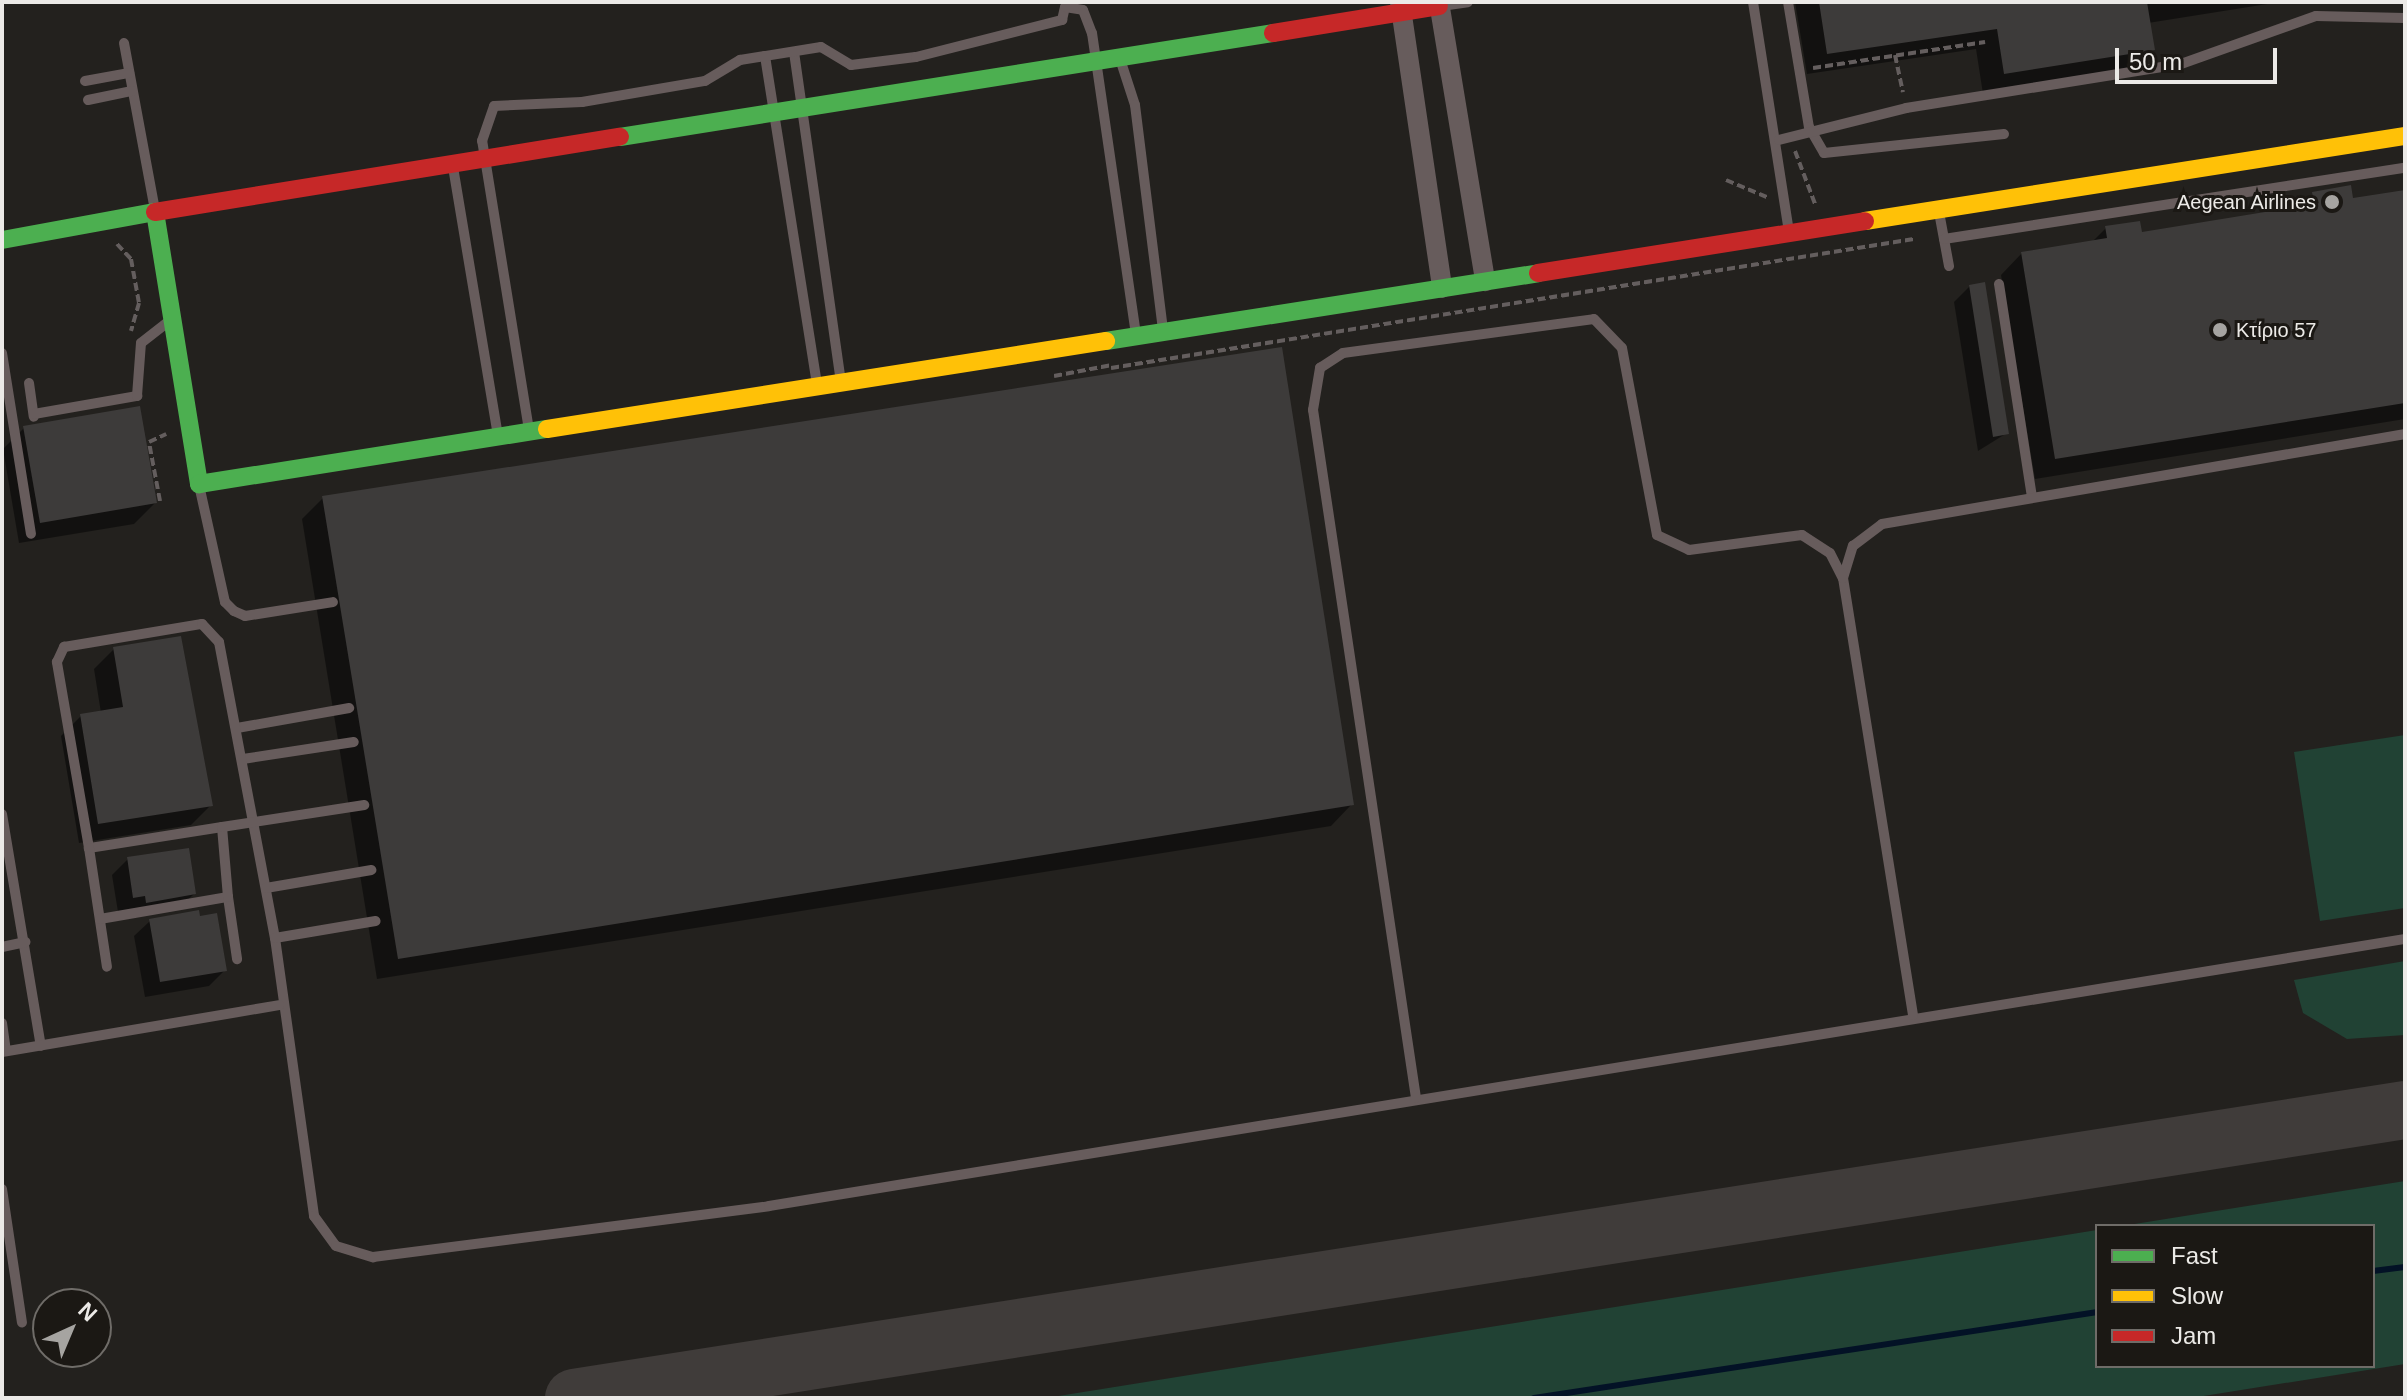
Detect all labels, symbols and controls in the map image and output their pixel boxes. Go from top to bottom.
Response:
scale bar [2119,32,2281,82]
text: 50 m [2129,48,2182,75]
place label: Aegean Airlines [2176,190,2316,214]
marker: Aegean Airlines [2323,193,2341,211]
place label: Κτίριο 57 [2236,318,2316,342]
marker: Κτίριο 57 [2211,321,2229,339]
legend [2095,1224,2375,1368]
text: Fast [2171,1242,2218,1269]
text: Slow [2171,1282,2223,1309]
north arrow [32,1288,112,1368]
text: N [73,1297,102,1326]
text: Jam [2171,1322,2216,1349]

